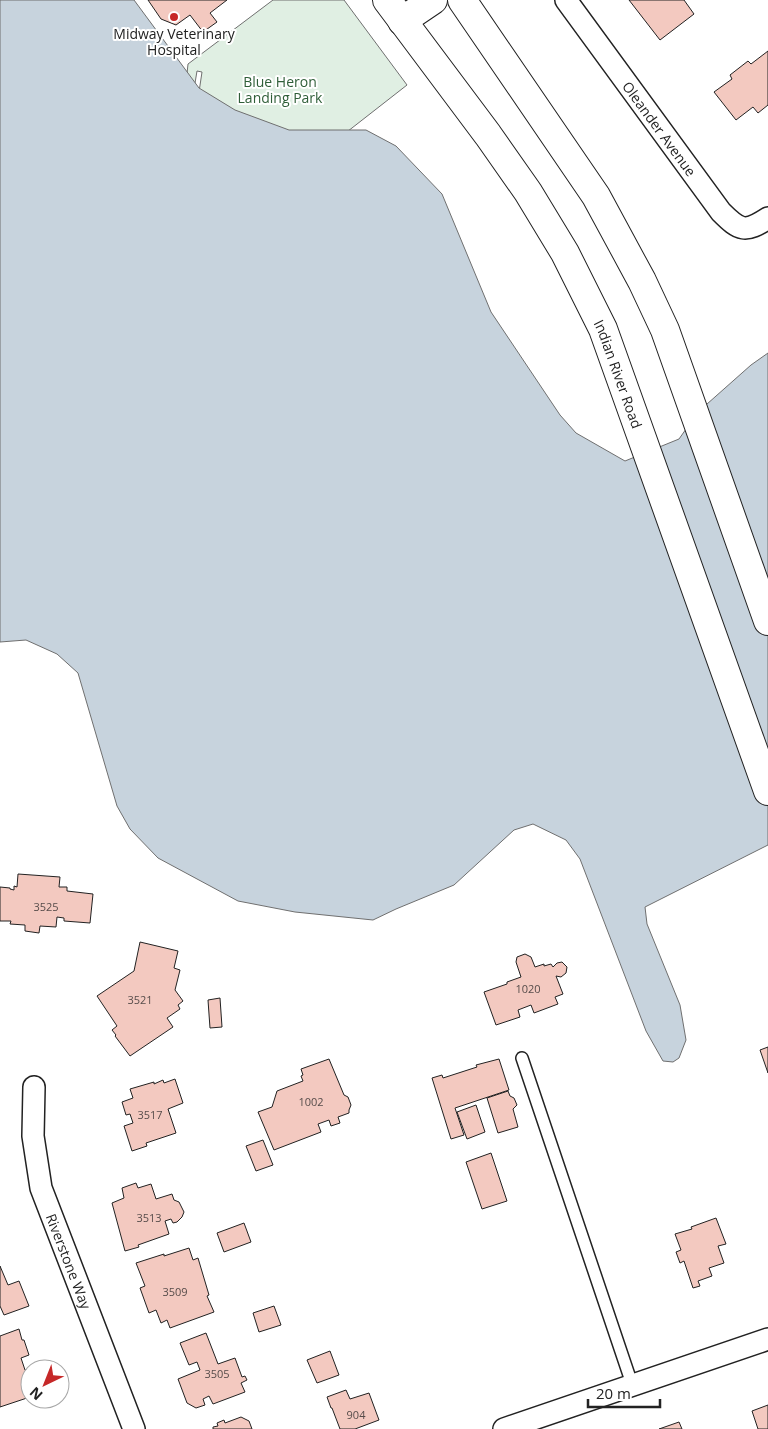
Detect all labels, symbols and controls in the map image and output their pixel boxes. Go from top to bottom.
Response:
marker: Midway Veterinary Hospital [168,11,180,23]
place label: Midway Veterinary Hospital [113,24,236,59]
park label: Blue Heron Landing Park [238,72,323,107]
street label: Oleander Avenue [619,77,701,180]
street label: Indian River Road [590,316,647,431]
house number: 3525 [33,899,59,914]
house number: 1020 [515,981,541,996]
house number: 3521 [127,992,153,1007]
house number: 1002 [298,1094,324,1109]
house number: 3517 [137,1107,163,1122]
house number: 3513 [136,1210,162,1225]
street label: Riverstone Way [42,1211,97,1312]
house number: 3509 [162,1284,188,1299]
north arrow [20,1359,70,1409]
house number: 3505 [204,1366,230,1381]
scale bar [588,1376,660,1408]
text: N [25,1383,46,1405]
text: 20 m [596,1383,631,1403]
house number: 904 [347,1407,366,1422]

